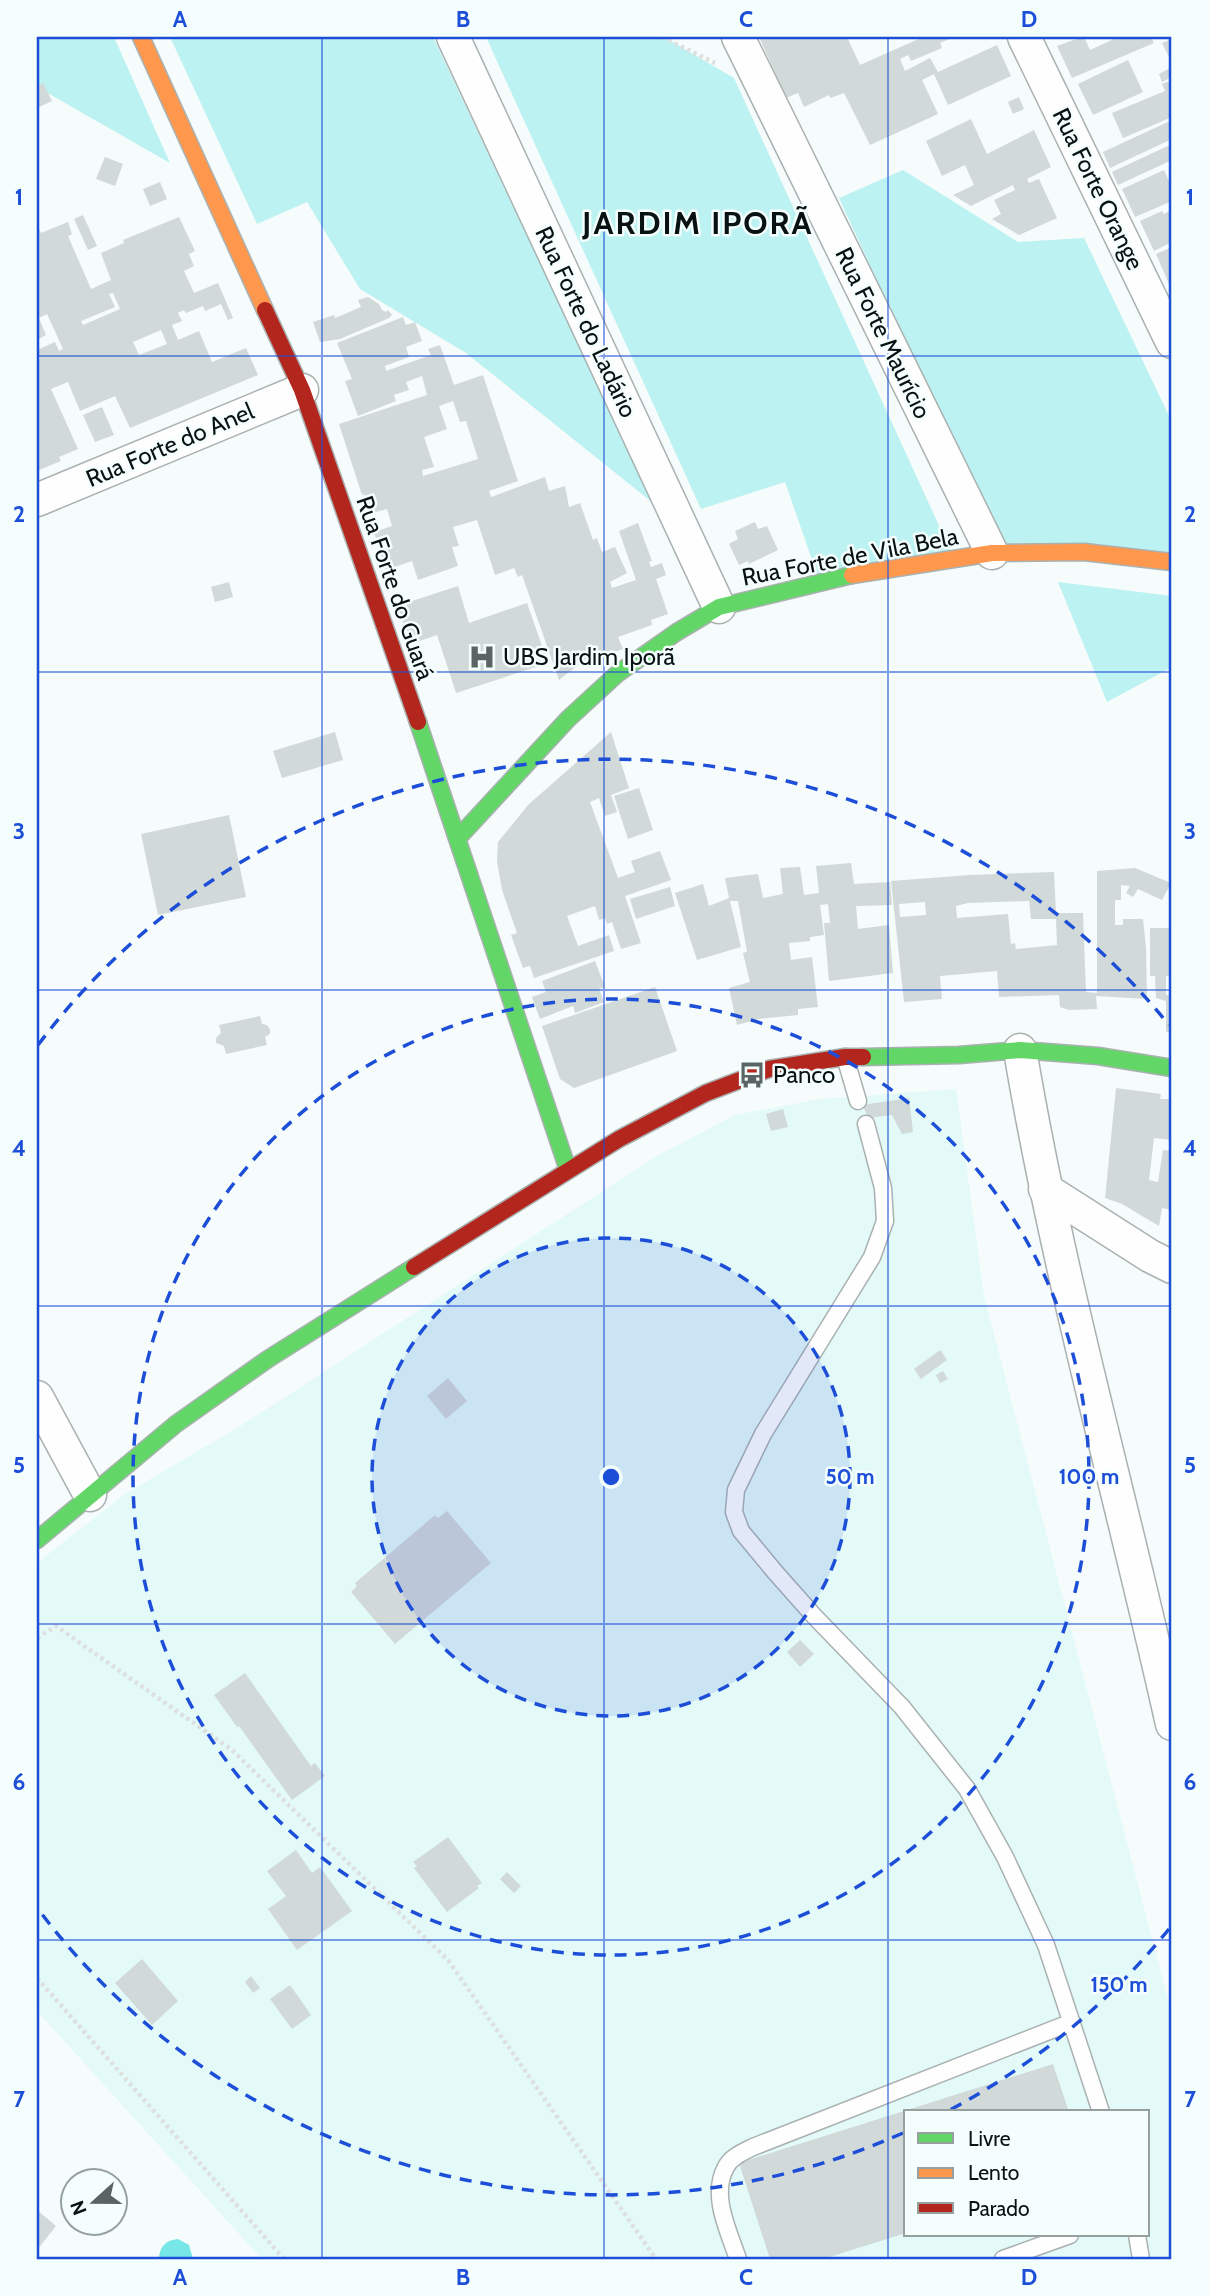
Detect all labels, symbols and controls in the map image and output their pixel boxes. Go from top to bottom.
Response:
text: A [173,5,188,33]
text: B [456,5,470,33]
text: C [739,5,753,33]
text: D [1021,5,1037,33]
street label: Rua Forte Orange [1047,103,1150,274]
text: 1 [15,183,23,211]
text: 1 [1186,183,1194,211]
district label: JARDIM IPORÃ [581,203,814,242]
street label: Rua Forte do Ladário [529,221,644,422]
street label: Rua Forte Maurício [829,242,937,423]
street label: Rua Forte do Anel [81,396,258,493]
street label: Rua Forte do Guará [350,492,441,684]
text: 2 [13,500,25,528]
text: 2 [1184,500,1196,528]
street label: Rua Forte de Vila Bela [739,521,961,592]
hospital icon: UBS Jardim Iporã [467,642,497,672]
place label: UBS Jardim Iporã [503,642,675,671]
text: 3 [13,817,25,845]
text: 3 [1184,817,1196,845]
bus stop icon: Panco [737,1060,767,1090]
place label: Panco [773,1060,835,1089]
text: 4 [12,1134,26,1162]
text: 4 [1183,1134,1197,1162]
text: 5 [13,1451,25,1479]
text: 5 [1184,1451,1196,1479]
text: 50 m [825,1464,875,1489]
text: 100 m [1059,1464,1119,1489]
centre of rings [599,1465,623,1489]
text: 6 [13,1768,25,1796]
text: 6 [1184,1768,1196,1796]
text: 150 m [1091,1972,1147,1997]
text: 7 [13,2085,25,2113]
text: 7 [1184,2085,1196,2113]
legend [904,2110,1150,2236]
text: Livre [968,2126,1011,2151]
text: Lento [968,2160,1019,2185]
north arrow [60,2166,130,2236]
text: Parado [968,2196,1030,2221]
text: N [65,2198,92,2218]
text: A [173,2263,188,2291]
text: B [456,2263,470,2291]
text: C [739,2263,753,2291]
text: D [1021,2263,1037,2291]

